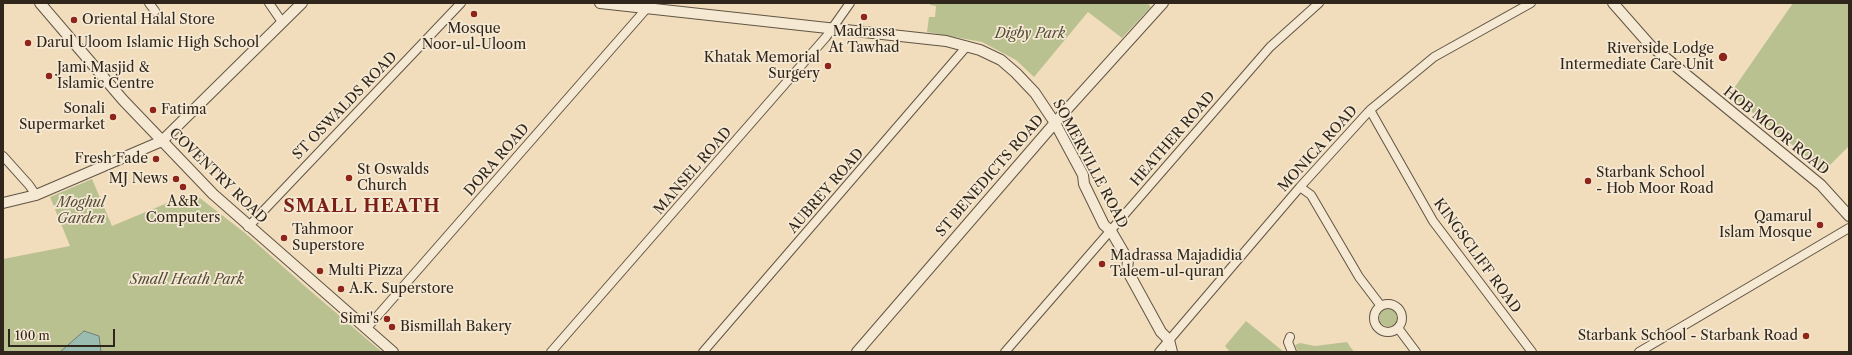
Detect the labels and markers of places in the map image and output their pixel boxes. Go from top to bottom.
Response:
marker: Mosque Noor-ul-Uloom [469,9,479,19]
place label: Oriental Halal Store [82,12,215,28]
marker: Madrassa At Tawhad [859,12,869,22]
marker: Oriental Halal Store [69,15,79,25]
place label: Mosque Noor-ul-Uloom [422,21,526,54]
place label: Madrassa At Tawhad [828,24,900,56]
place label: Darul Uloom Islamic High School [36,35,259,51]
marker: Darul Uloom Islamic High School [23,38,33,48]
place label: Riverside Lodge Intermediate Care Unit [1560,41,1714,74]
place label: Khatak Memorial Surgery [704,50,820,82]
marker: Riverside Lodge Intermediate Care Unit [1717,51,1729,63]
place label: Jami Masjid & Islamic Centre [57,60,154,92]
marker: Khatak Memorial Surgery [823,61,833,71]
marker: Jami Masjid & Islamic Centre [44,71,54,81]
place label: Sonali Supermarket [19,101,105,134]
place label: Fatima [161,102,207,118]
marker: Fatima [148,105,158,115]
marker: Sonali Supermarket [108,112,118,122]
place label: Fresh Fade [74,151,148,167]
marker: Fresh Fade [151,154,161,164]
place label: St Oswalds Church [357,162,429,194]
place label: Starbank School - Hob Moor Road [1596,165,1714,198]
place label: MJ News [109,171,168,187]
marker: St Oswalds Church [344,173,354,183]
marker: MJ News [171,174,181,184]
marker: Starbank School - Hob Moor Road [1583,176,1593,186]
marker: A&R Computers [178,182,188,192]
place label: A&R Computers [146,194,220,226]
place label: Qamarul Islam Mosque [1719,209,1812,242]
marker: Qamarul Islam Mosque [1815,220,1825,230]
place label: Tahmoor Superstore [292,222,364,254]
marker: Tahmoor Superstore [279,233,289,243]
place label: Madrassa Majadidia Taleem-ul-quran [1110,248,1242,280]
marker: Madrassa Majadidia Taleem-ul-quran [1097,259,1107,269]
place label: Multi Pizza [328,263,403,279]
marker: Multi Pizza [315,266,325,276]
place label: A.K. Superstore [349,281,454,297]
marker: A.K. Superstore [336,284,346,294]
place label: Simi's [340,311,379,327]
marker: Simi's [382,314,392,324]
place label: Bismillah Bakery [400,319,512,335]
marker: Bismillah Bakery [387,322,397,332]
place label: Starbank School - Starbank Road [1578,328,1798,344]
marker: Starbank School - Starbank Road [1801,331,1811,341]

